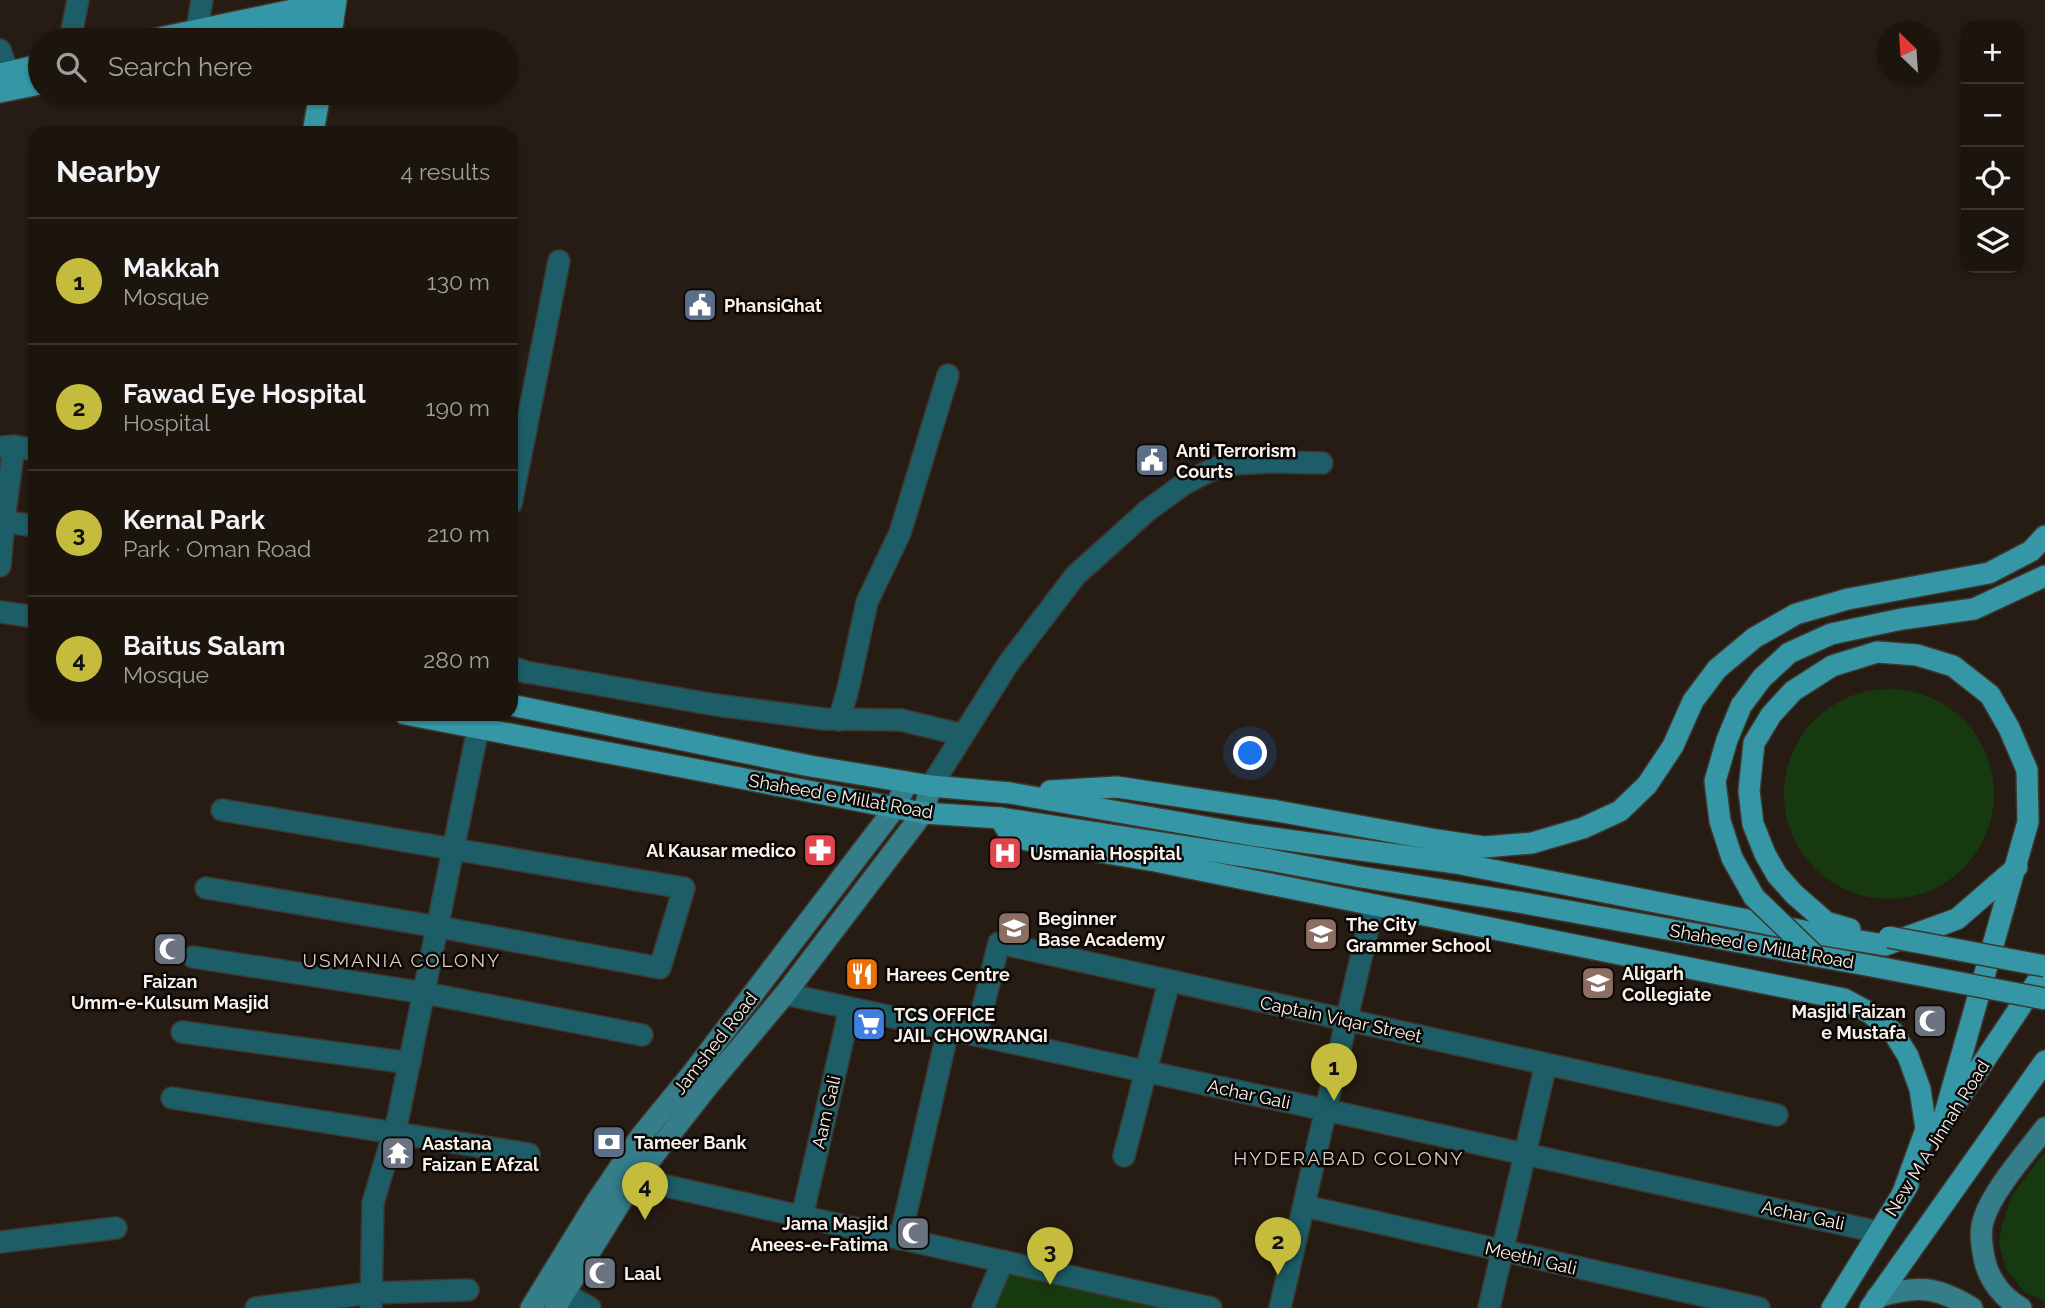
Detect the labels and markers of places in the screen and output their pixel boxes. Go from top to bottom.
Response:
public building icon: PhansiGhat [681,286,719,324]
place label: PhansiGhat [724,295,822,316]
place label: Anti Terrorism Courts [1176,440,1296,482]
public building icon: Anti Terrorism Courts [1133,441,1171,479]
pharmacy icon: Al Kausar medico [801,831,839,869]
hospital icon: Usmania Hospital [986,834,1024,872]
place label: Al Kausar medico [646,840,796,861]
place label: Usmania Hospital [1030,843,1182,864]
place label: Beginner Base Academy [1038,908,1165,950]
school or university icon: Beginner Base Academy [995,909,1033,947]
place label: The City Grammer School [1346,914,1491,956]
school or university icon: The City Grammer School [1302,915,1340,953]
mosque icon: Faizan Umm-e-Kulsum Masjid [151,930,189,968]
restaurant icon: Harees Centre [843,955,881,993]
place label: Aligarh Collegiate [1622,963,1711,1005]
place label: Harees Centre [886,964,1010,985]
school or university icon: Aligarh Collegiate [1579,964,1617,1002]
place label: Faizan Umm-e-Kulsum Masjid [71,971,269,1013]
place label: Masjid Faizan e Mustafa [1792,1001,1906,1043]
mosque icon: Masjid Faizan e Mustafa [1911,1002,1949,1040]
place label: TCS OFFICE JAIL CHOWRANGI [894,1004,1048,1046]
supermarket icon: TCS OFFICE JAIL CHOWRANGI [850,1005,888,1043]
pin: 1 [1311,1043,1357,1101]
bank icon: Tameer Bank [590,1123,628,1161]
place label: Tameer Bank [634,1132,748,1153]
place label: Aastana Faizan E Afzal [422,1133,539,1175]
temple icon: Aastana Faizan E Afzal [379,1134,417,1172]
pin: 4 [622,1162,668,1220]
place label: Jama Masjid Anees-e-Fatima [750,1213,888,1255]
mosque icon: Jama Masjid Anees-e-Fatima [894,1214,932,1252]
pin: 2 [1255,1217,1301,1275]
pin: 3 [1027,1227,1073,1285]
mosque icon: Laal [581,1254,619,1292]
place label: Laal [624,1263,661,1284]

